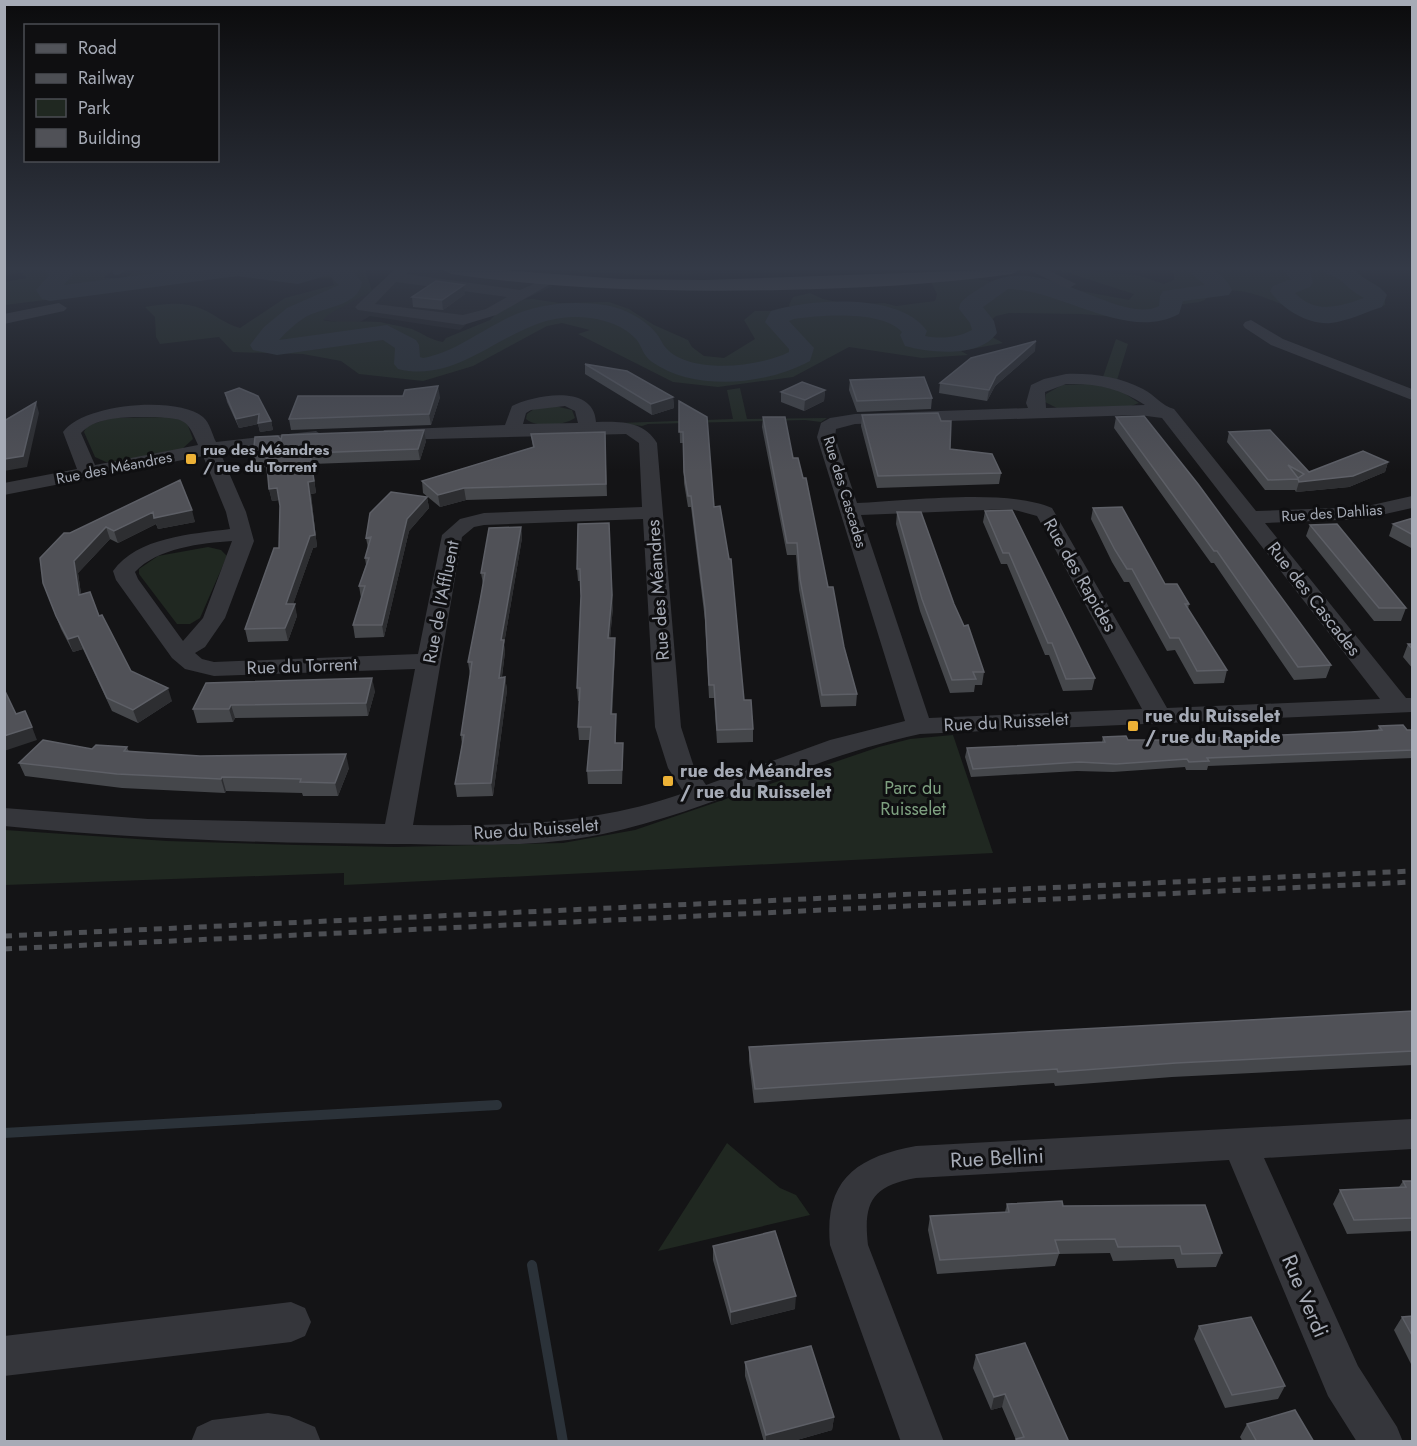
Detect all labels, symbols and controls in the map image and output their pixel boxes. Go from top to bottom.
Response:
legend [24,24,219,162]
text: Road [78,35,117,61]
text: Railway [78,65,134,91]
text: Park [78,95,110,121]
text: Building [78,125,141,151]
street label: Rue des Cascades [818,434,872,550]
place label: rue des Méandres / rue du Torrent [203,439,330,478]
street label: Rue des Méandres [54,446,174,490]
marker: rue des Méandres / rue du Torrent [184,452,198,466]
street label: Rue des Dahlias [1281,498,1383,528]
street label: Rue des Rapides [1037,514,1123,636]
street label: Rue des Méandres [640,519,676,661]
street label: Rue des Cascades [1261,536,1367,662]
street label: Rue de l'Affluent [416,538,466,666]
street label: Rue du Torrent [246,651,359,681]
place label: rue du Ruisselet / rue du Rapide [1145,703,1281,750]
street label: Rue du Ruisselet [943,706,1070,738]
marker: rue du Ruisselet / rue du Rapide [1126,719,1140,733]
place label: rue des Méandres / rue du Ruisselet [680,758,832,805]
marker: rue des Méandres / rue du Ruisselet [661,774,675,788]
park label: Parc du Ruisselet [880,775,947,822]
street label: Rue du Ruisselet [473,812,600,846]
street label: Rue Bellini [949,1141,1045,1175]
street label: Rue Verdi [1274,1250,1336,1342]

